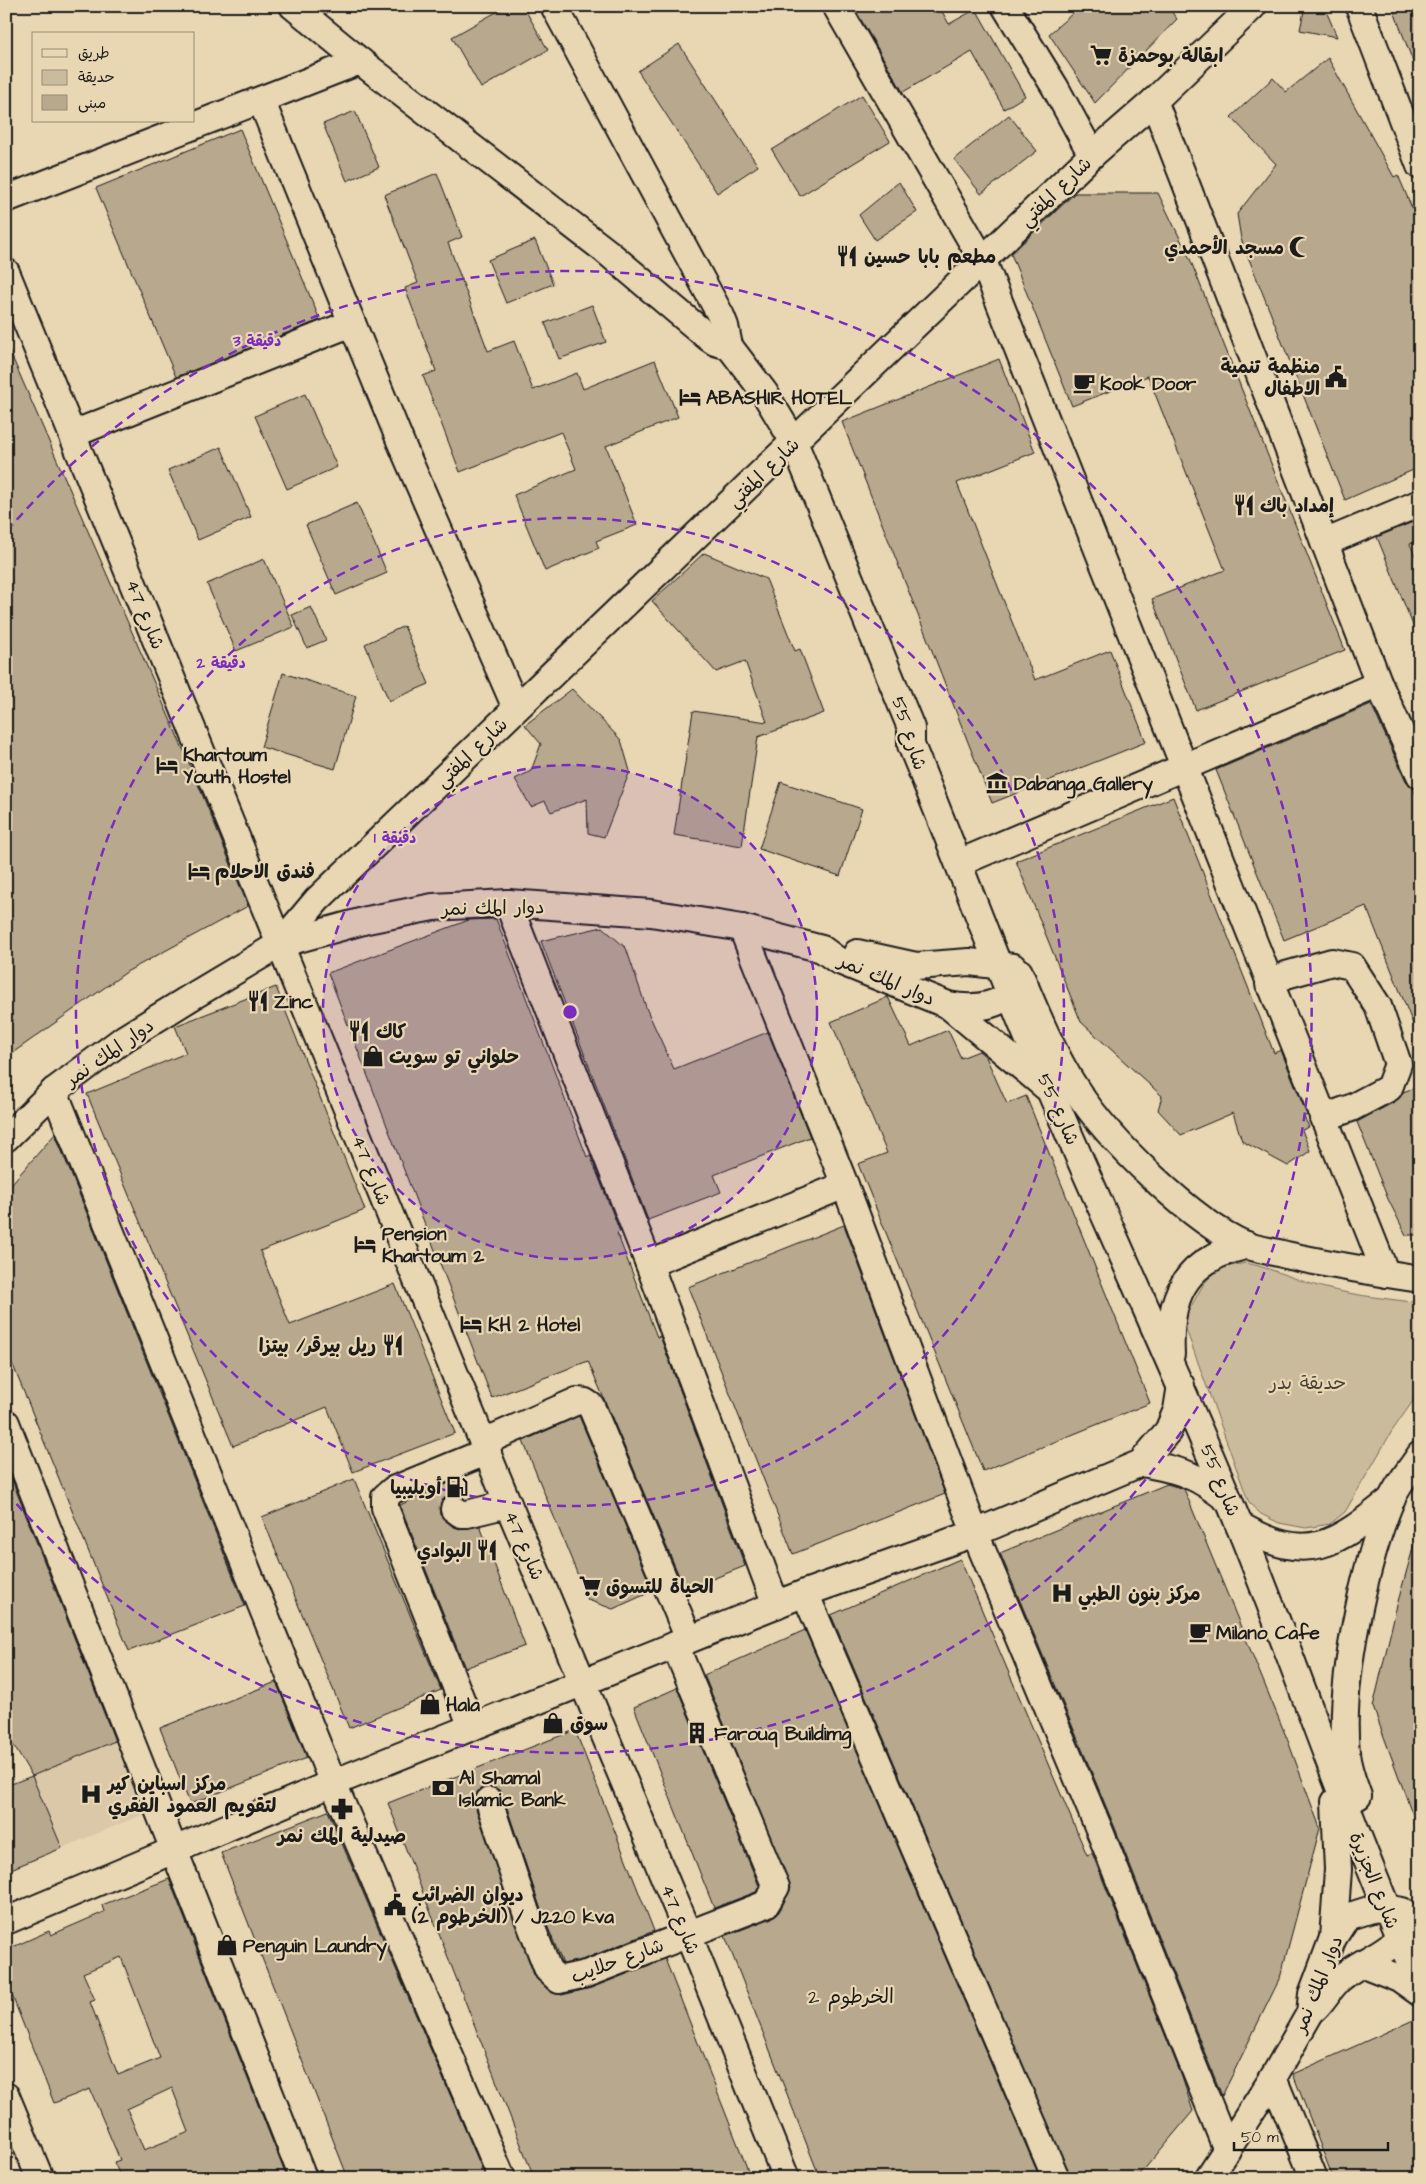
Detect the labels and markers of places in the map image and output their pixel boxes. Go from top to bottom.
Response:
supermarket icon: ابقالة بوحمزة [1088,42,1114,68]
place label: ابقالة بوحمزة [1118,43,1223,70]
mosque icon: مسجد الأحمدي [1287,234,1313,260]
place label: مسجد الأحمدي [1164,235,1284,262]
restaurant icon: مطعم بابا حسين [834,243,860,269]
place label: مطعم بابا حسين [864,244,996,271]
place label: منظمة تنمية الاطفال [1220,354,1320,403]
public building icon: منظمة تنمية الاطفال [1323,364,1349,390]
cafe icon: Kook Door [1071,370,1097,396]
place label: Kook Door [1100,371,1197,398]
hotel icon: ABASHIR HOTEL [677,384,703,410]
place label: ABASHIR HOTEL [706,385,853,412]
restaurant icon: إمداد باك [1231,492,1257,518]
place label: إمداد باك [1260,493,1334,520]
place label: Khartoum Youth Hostel [183,742,291,791]
hotel icon: Khartoum Youth Hostel [154,752,180,778]
museum icon: Dabanga Gallery [984,770,1010,796]
place label: Dabanga Gallery [1014,771,1153,799]
hotel icon: فندق الاحلام [186,858,212,884]
place label: فندق الاحلام [215,859,315,886]
restaurant icon: Zinc [245,988,271,1014]
place label: Zinc [274,989,313,1016]
centre of rings [561,1003,579,1021]
restaurant icon: كاك [346,1018,372,1044]
place label: كاك [376,1019,407,1046]
shop icon: حلواني تو سويت [360,1043,386,1069]
place label: حلواني تو سويت [389,1044,519,1073]
place label: Pension Khartoum 2 [382,1221,484,1270]
hotel icon: Pension Khartoum 2 [352,1231,378,1257]
hotel icon: KH 2 Hotel [458,1311,484,1337]
place label: KH 2 Hotel [488,1312,580,1339]
restaurant icon: ريل بيرقر/ بيتزا [380,1332,406,1358]
place label: ريل بيرقر/ بيتزا [259,1333,376,1360]
fuel station icon: أويليبيا [444,1474,470,1500]
place label: أويليبيا [390,1475,442,1502]
restaurant icon: البوادي [474,1537,500,1563]
place label: البوادي [417,1538,471,1565]
supermarket icon: الحياة للتسوق [577,1573,603,1599]
place label: الحياة للتسوق [606,1574,714,1601]
hospital icon: مركز بنون الطبي [1049,1580,1075,1606]
place label: مركز بنون الطبي [1078,1581,1201,1610]
cafe icon: Milano Cafe [1187,1619,1213,1645]
place label: Milano Cafe [1216,1620,1320,1647]
shop icon: Hala [417,1691,443,1717]
place label: Hala [446,1692,480,1719]
shop icon: سوق [540,1710,566,1736]
place label: سوق [570,1711,608,1738]
building icon: Farouq Buildimg [684,1720,710,1746]
place label: Farouq Buildimg [714,1721,851,1749]
place label: Al Shamal Islamic Bank [459,1765,566,1814]
place label: مركز اسباين كير لتقويم العمود الفقري [106,1771,276,1820]
bank icon: Al Shamal Islamic Bank [430,1775,456,1801]
hospital icon: مركز اسباين كير لتقويم العمود الفقري [78,1781,104,1807]
pharmacy icon: صيدلية المك نمر [329,1796,355,1822]
place label: صيدلية المك نمر [276,1823,406,1850]
place label: ديوان الضرائب (الخرطوم 2) / J220 kva [411,1882,614,1931]
public building icon: ديوان الضرائب (الخرطوم 2) / J220 kva [382,1892,408,1918]
shop icon: Penguin Laundry [214,1932,240,1958]
place label: Penguin Laundry [243,1933,388,1961]

